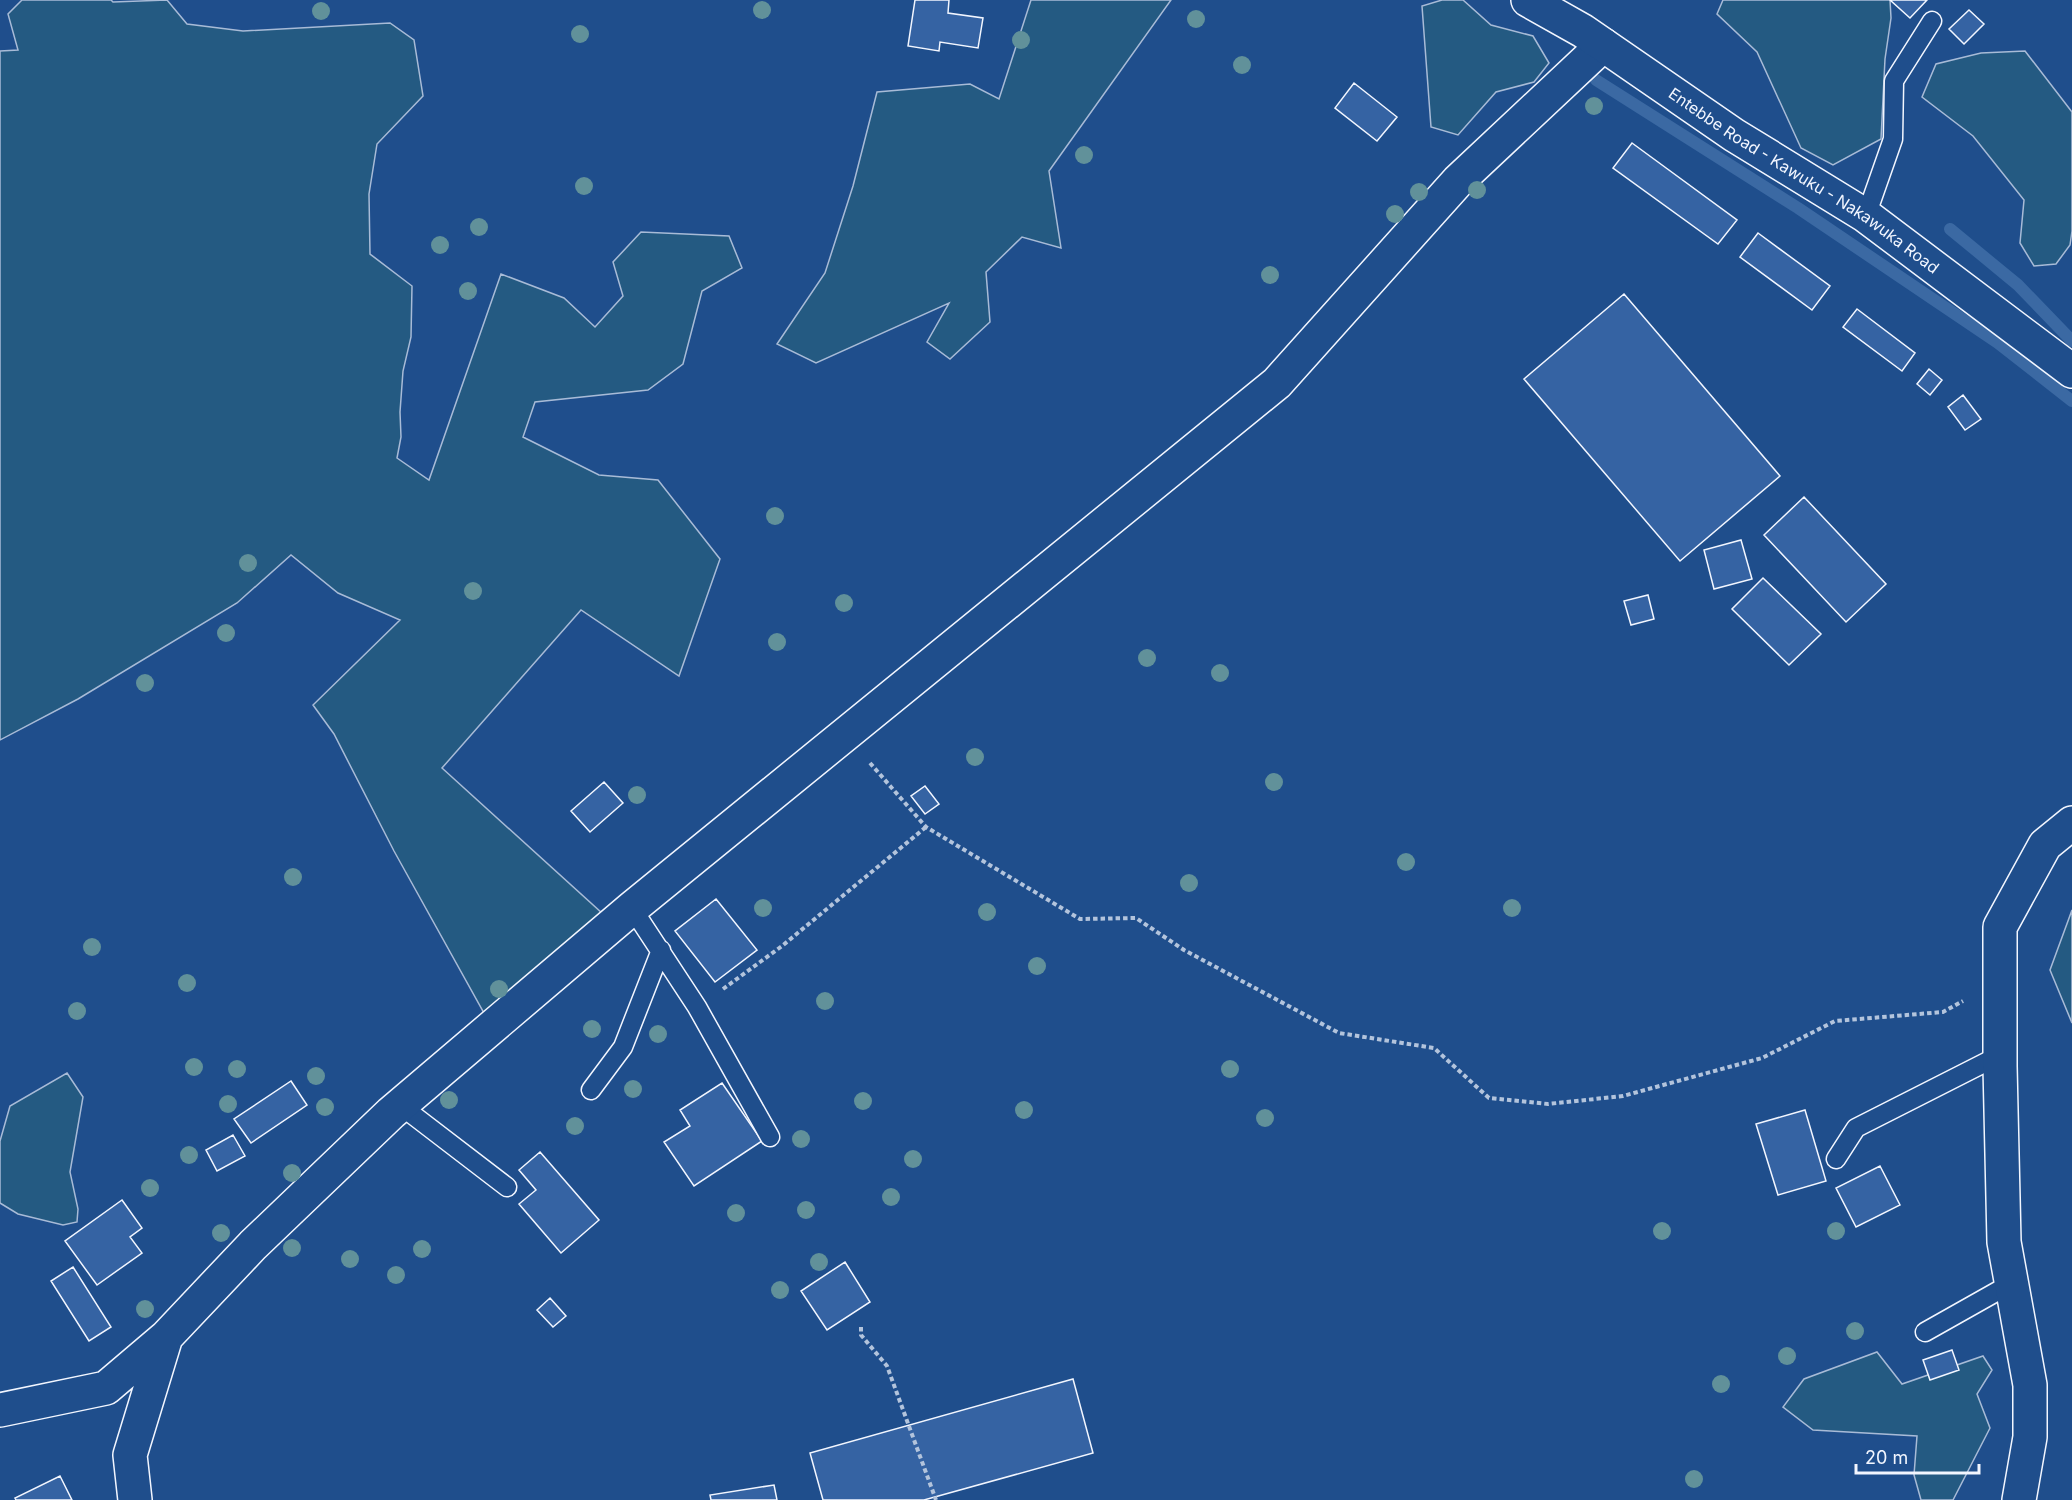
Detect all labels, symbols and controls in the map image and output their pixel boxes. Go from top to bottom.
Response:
street label: Entebbe Road - Kawuku - Nakawuka Road [1665,83,1943,278]
scale bar [1856,1437,1979,1475]
text: 20 m [1865,1447,1908,1468]

